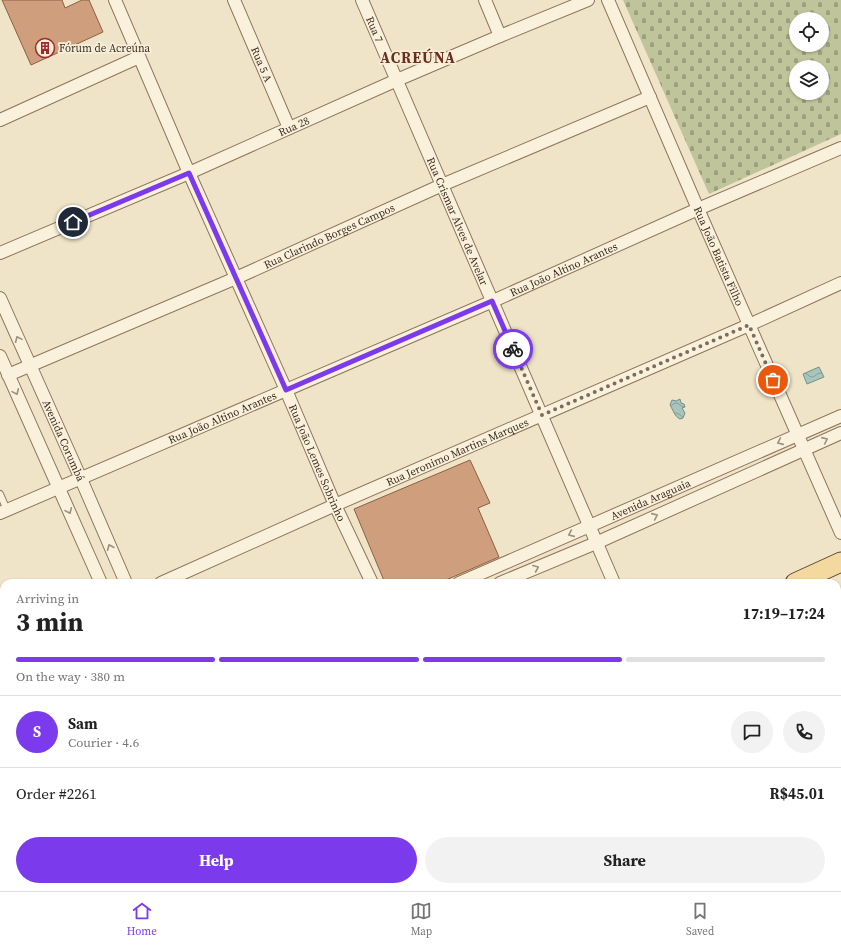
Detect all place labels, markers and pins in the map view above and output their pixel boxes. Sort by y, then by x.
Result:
building icon: Fórum de Acreúna [34,37,56,59]
place label: Fórum de Acreúna [59,41,151,56]
pin [56,205,90,239]
pin [756,363,790,397]

